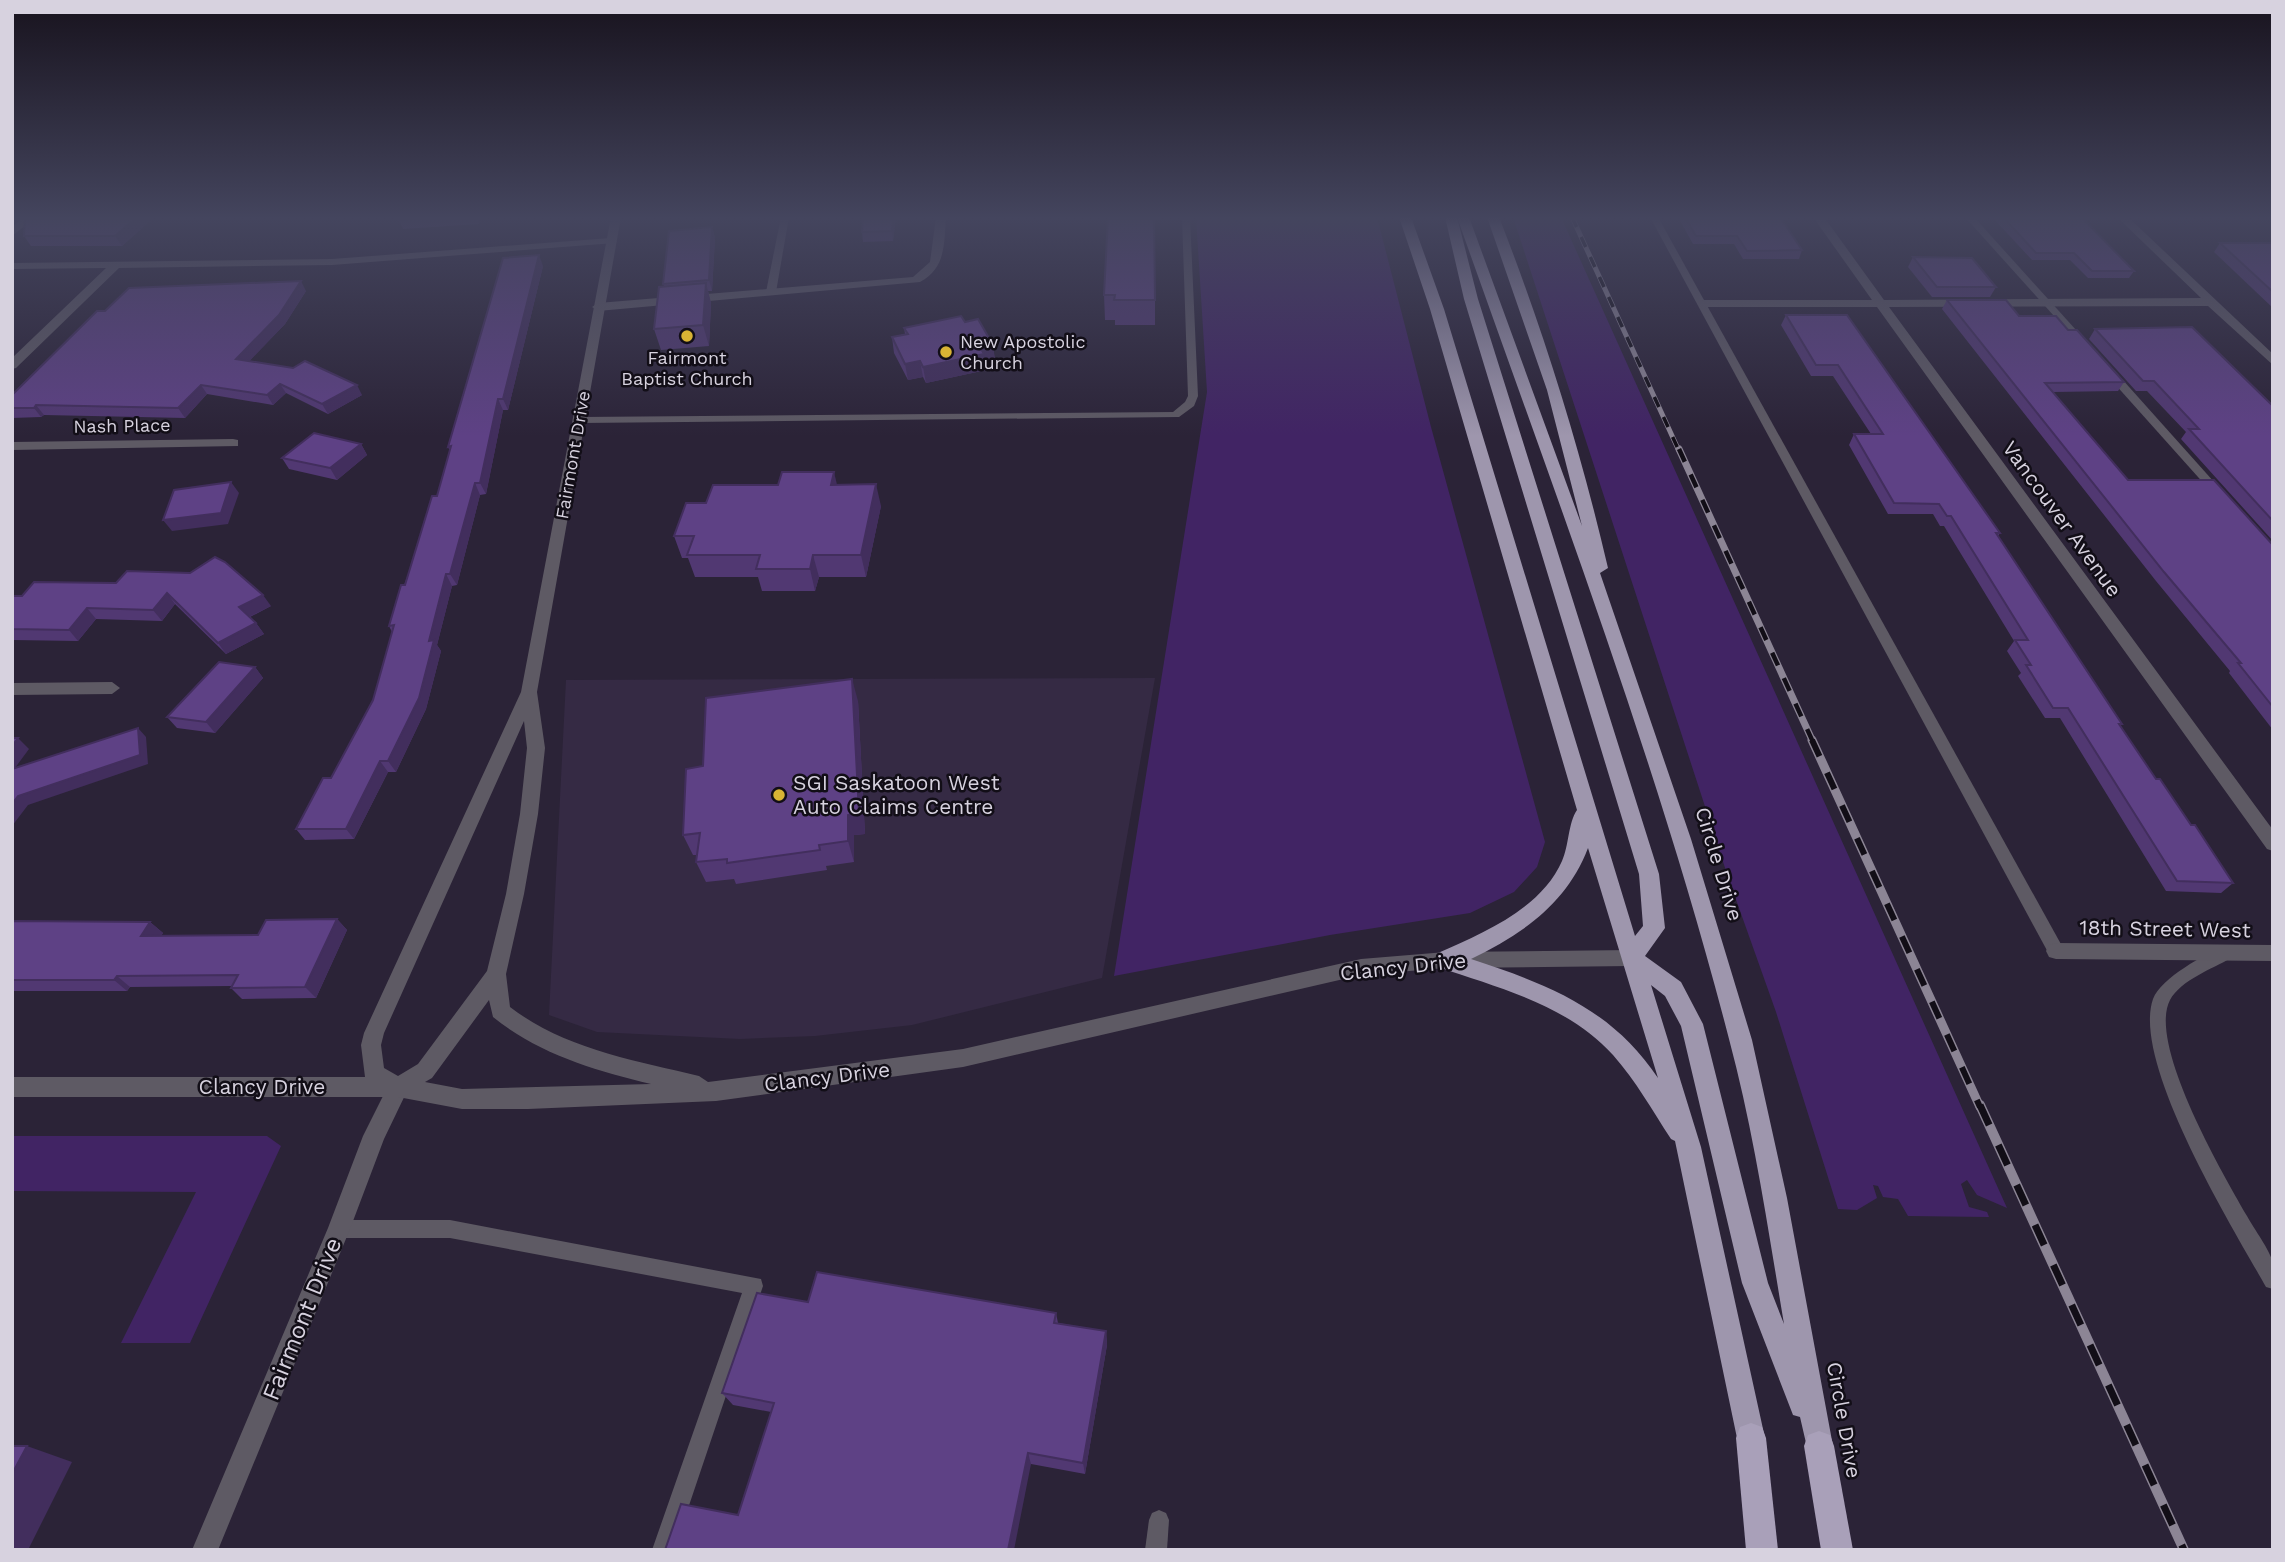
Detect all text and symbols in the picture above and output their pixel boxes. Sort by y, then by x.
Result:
marker: Fairmont Baptist Church [679,328,695,344]
place label: New Apostolic Church [960,331,1085,373]
marker: New Apostolic Church [938,344,954,360]
place label: Fairmont Baptist Church [621,347,753,389]
street label: Fairmont Drive [551,389,594,521]
street label: Nash Place [73,414,171,437]
street label: Vancouver Avenue [1998,436,2127,601]
place label: SGI Saskatoon West Auto Claims Centre [793,770,1000,819]
marker: SGI Saskatoon West Auto Claims Centre [771,787,787,803]
street label: Circle Drive [1690,804,1749,924]
street label: 18th Street West [2079,915,2251,942]
street label: Clancy Drive [1339,947,1467,986]
street label: Clancy Drive [762,1056,891,1097]
street label: Clancy Drive [199,1074,325,1099]
street label: Fairmont Drive [257,1234,347,1404]
street label: Circle Drive [1822,1360,1867,1480]

